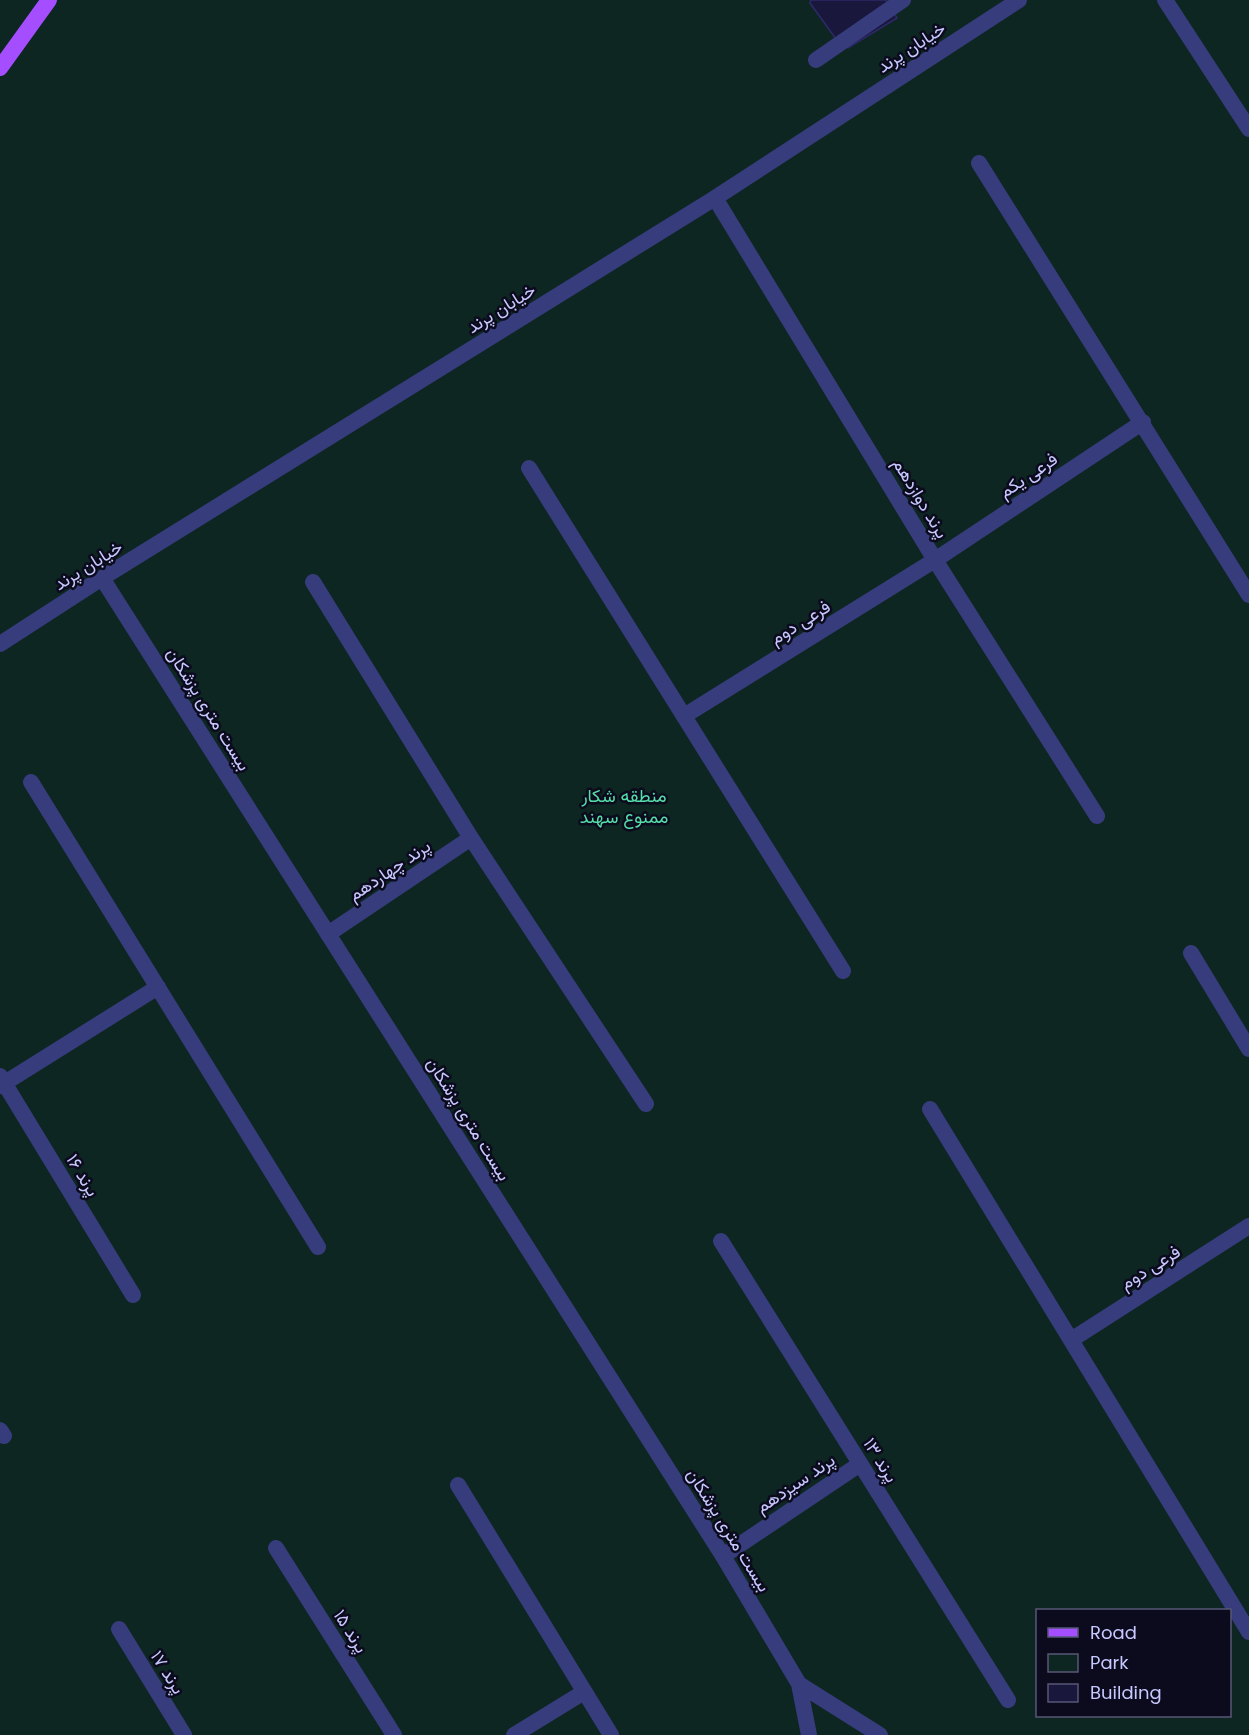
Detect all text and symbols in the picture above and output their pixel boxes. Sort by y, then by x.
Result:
street label: خیابان پرند [872,16,950,78]
street label: خیابان پرند [462,277,540,339]
street label: فرعی یکم [994,446,1062,504]
street label: پرند دوازدهم [887,453,955,543]
street label: خیابان پرند [49,534,127,596]
street label: فرعی دوم [765,594,835,650]
street label: بیست متری پزشکان [161,643,257,775]
park label: منطقه شکار ممنوع سهند [580,783,668,829]
street label: پرند چهاردهم [343,833,435,907]
street label: بیست متری پزشکان [421,1053,517,1185]
street label: پرند ۱۶ [61,1149,105,1201]
street label: فرعی دوم [1115,1239,1185,1295]
street label: پرند ۱۳ [858,1433,904,1487]
street label: پرند سیزدهم [750,1447,840,1519]
street label: بیست متری پزشکان [681,1464,777,1596]
street label: پرند ۱۵ [328,1604,374,1658]
legend [1036,1609,1231,1717]
text: Road [1090,1620,1137,1645]
street label: پرند ۱۷ [145,1645,191,1699]
text: Park [1090,1650,1129,1675]
text: Building [1090,1680,1162,1705]

